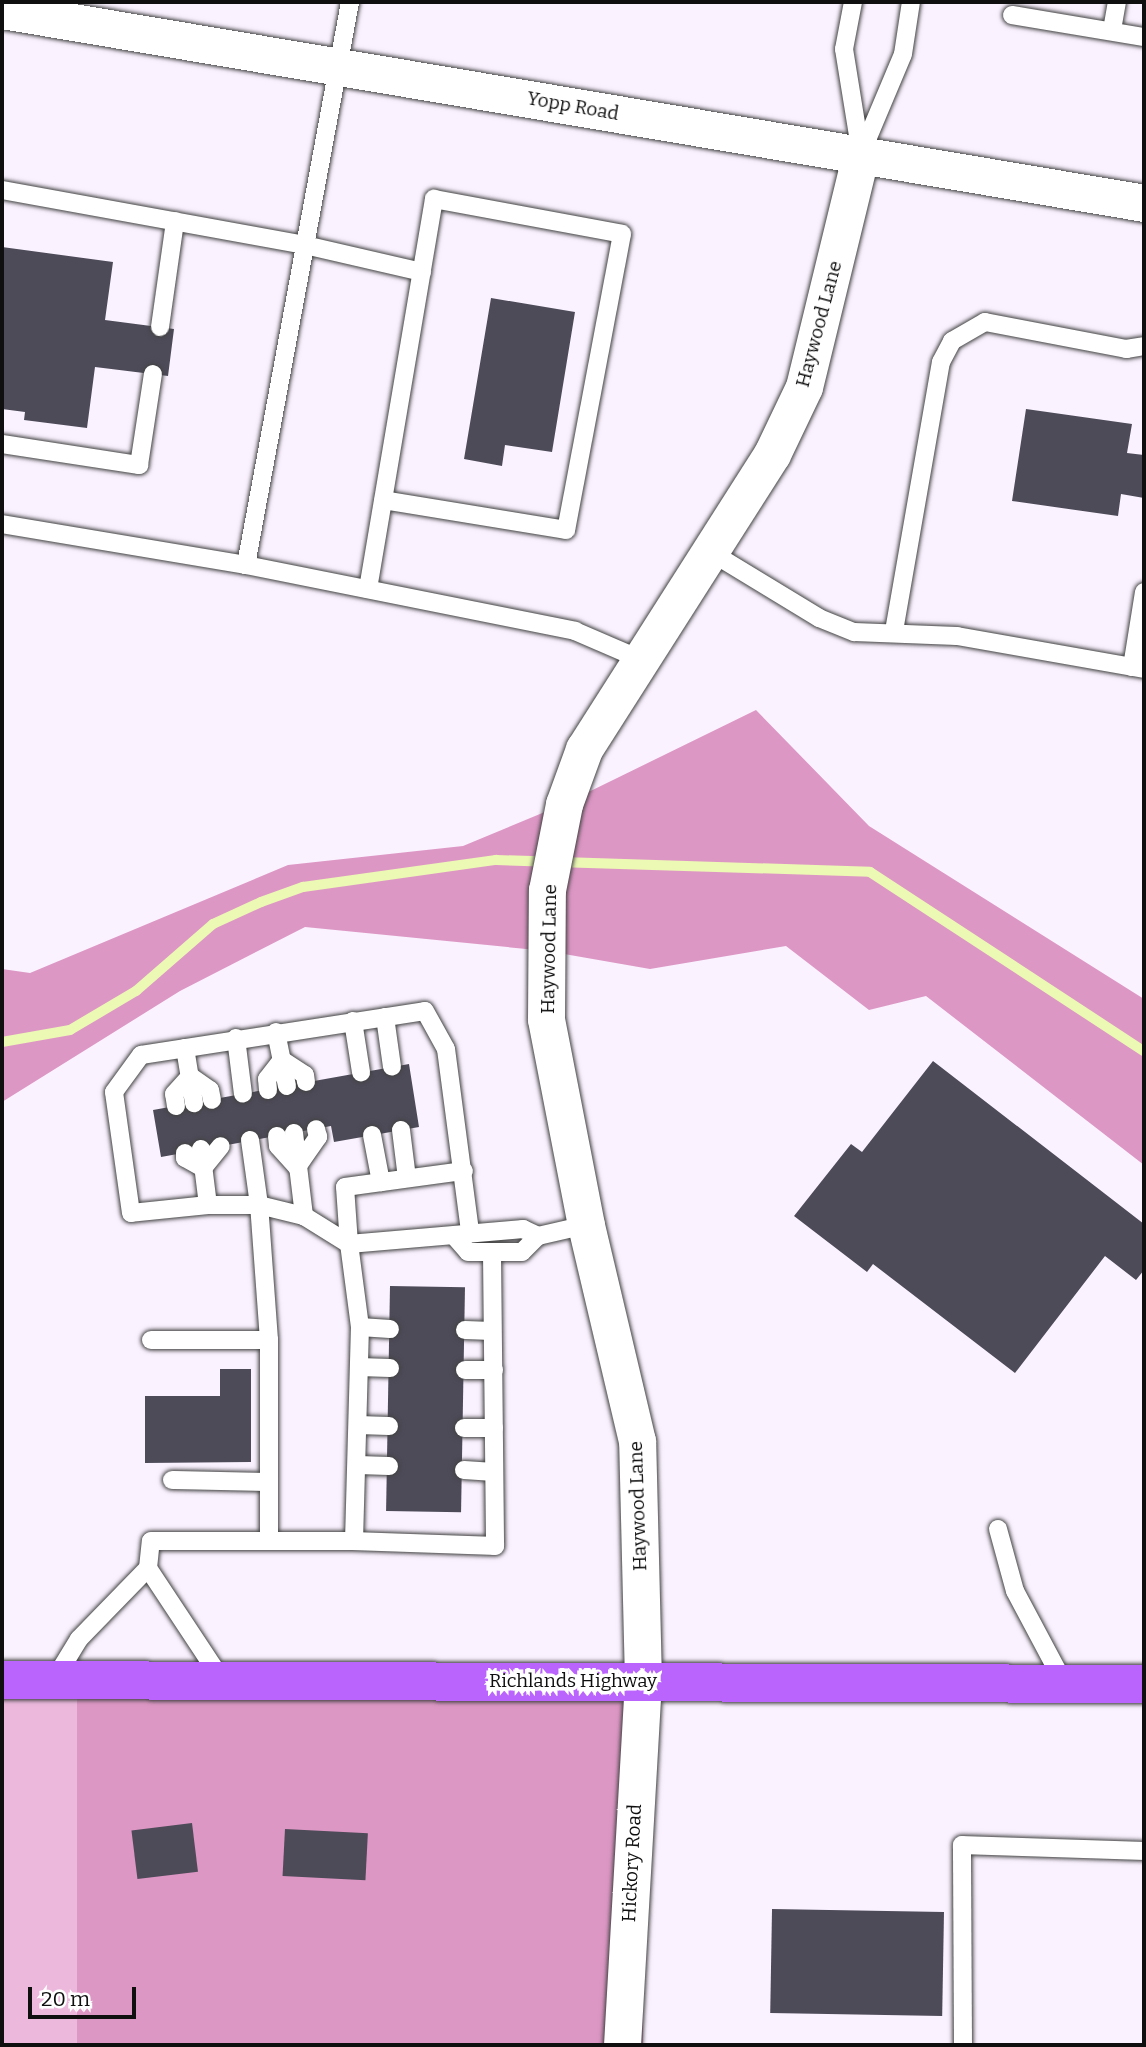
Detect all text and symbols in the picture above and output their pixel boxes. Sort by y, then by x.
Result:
street label: Yopp Road [525,87,621,125]
street label: Haywood Lane [791,258,847,390]
street label: Haywood Lane [536,884,562,1014]
street label: Haywood Lane [624,1441,652,1571]
street label: Richlands Highway [489,1670,657,1692]
street label: Hickory Road [618,1803,646,1923]
scale bar [32,1974,140,2018]
text: 20 m [41,1986,90,2012]

